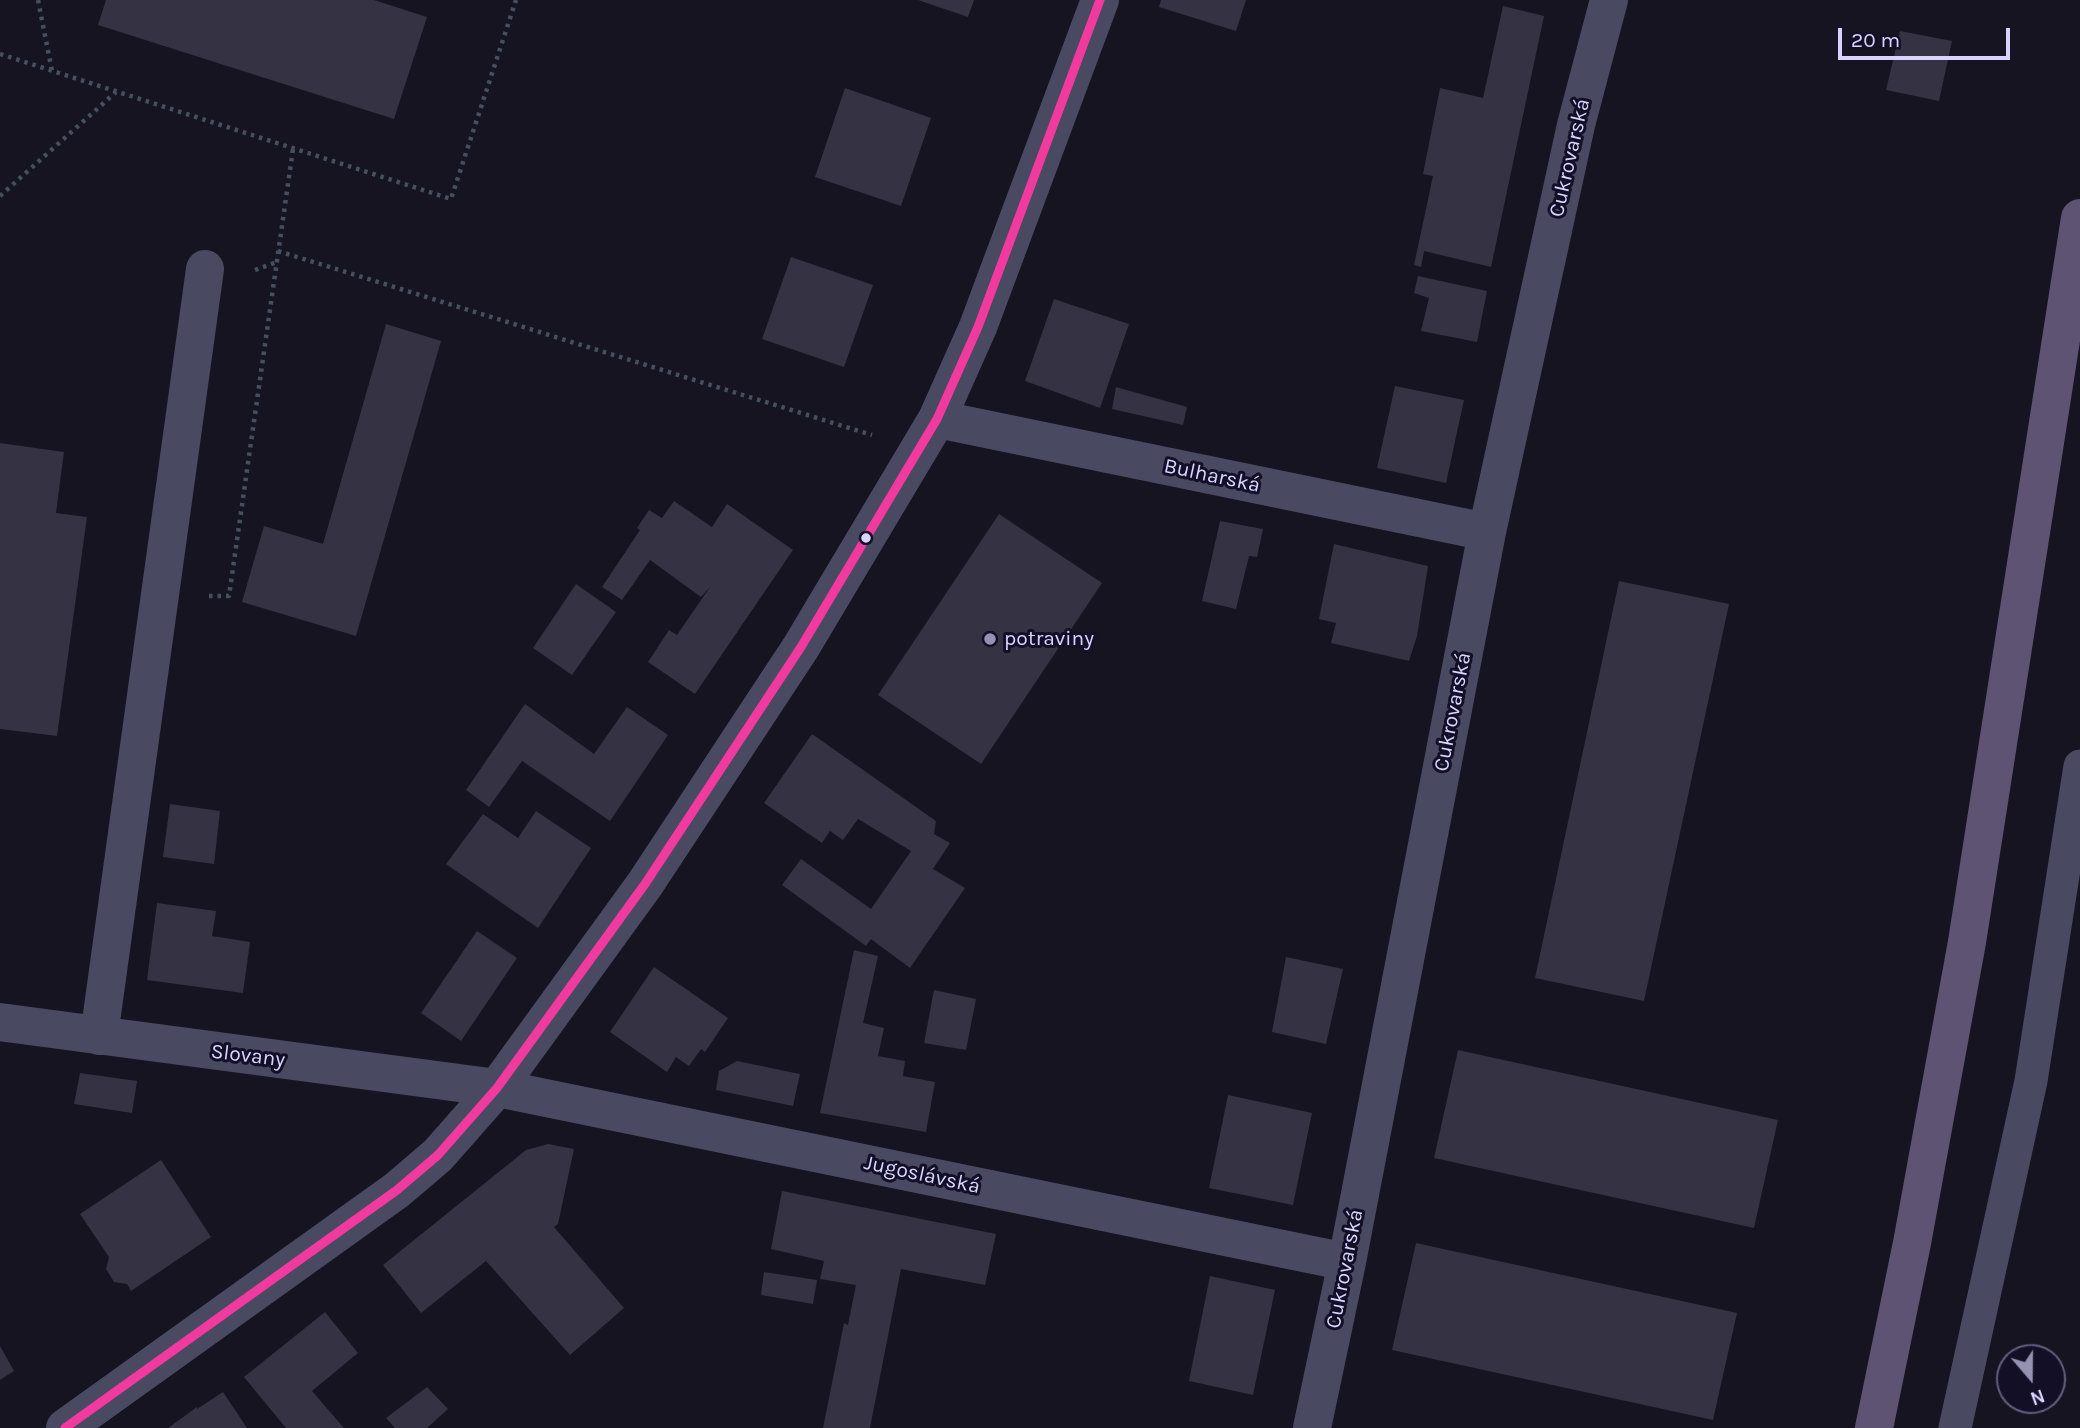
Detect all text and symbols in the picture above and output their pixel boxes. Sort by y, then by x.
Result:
scale bar [1842,14,2014,58]
text: 20 m [1851,28,1900,52]
street label: Cukrovarská [1544,96,1596,220]
street label: Bulharská [1161,453,1263,499]
unlabelled marker [859,531,873,545]
place label: potraviny [1004,626,1094,652]
marker: potraviny [982,631,998,647]
street label: Cukrovarská [1429,650,1477,774]
street label: Slovany [209,1039,287,1073]
street label: Jugoslávská [862,1150,982,1200]
street label: Cukrovarská [1321,1207,1369,1331]
north arrow [1996,1344,2066,1414]
text: N [2027,1384,2048,1410]

